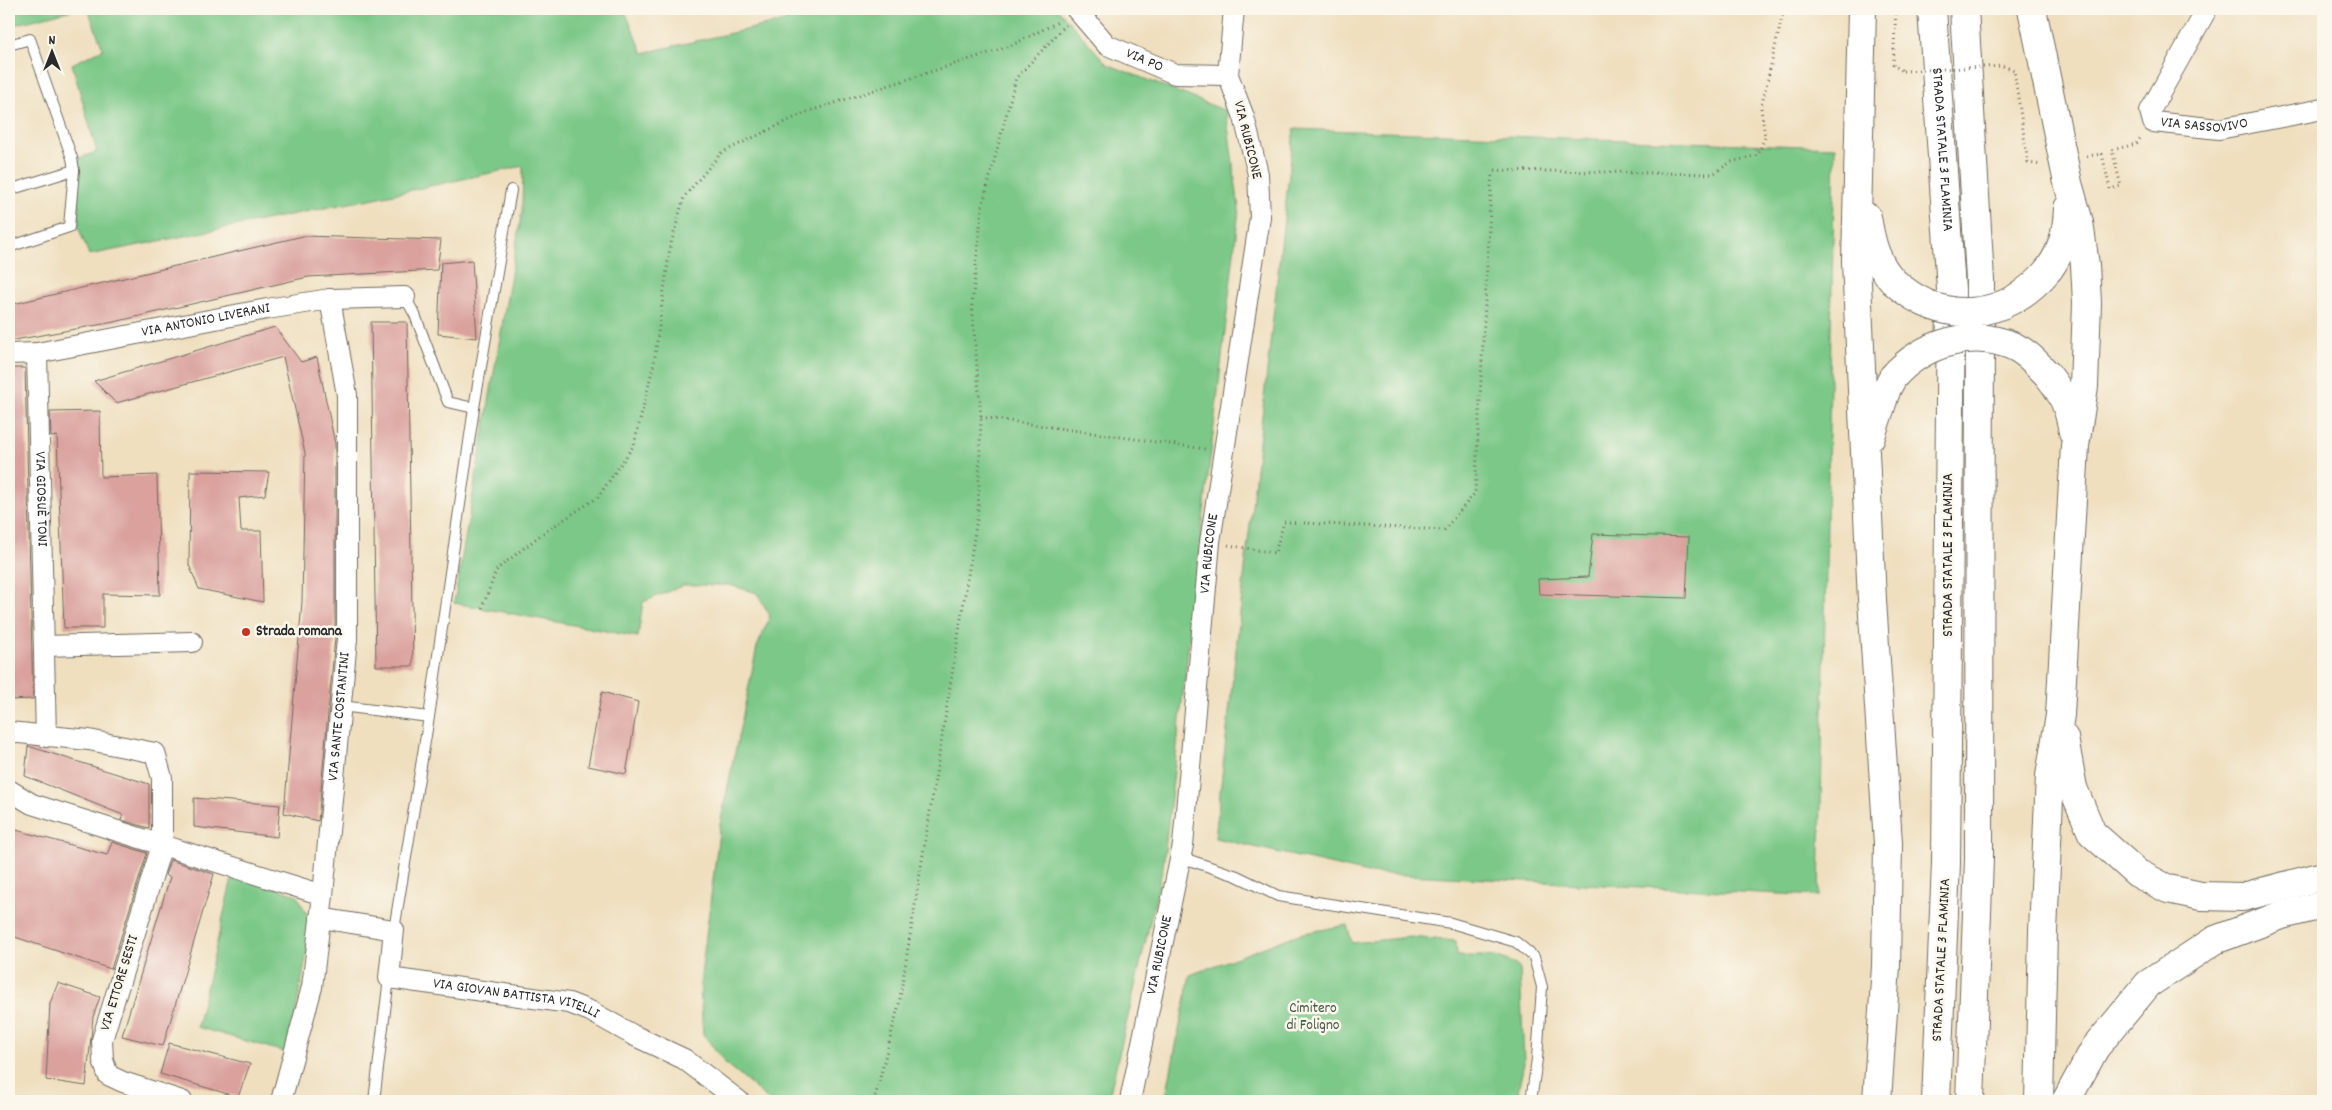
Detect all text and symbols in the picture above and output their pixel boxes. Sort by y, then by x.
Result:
north arrow [28,28,78,78]
text: N [49,31,56,51]
street label: VIA PO [1122,43,1166,79]
street label: STRADA STATALE 3 FLAMINIA [1925,67,1958,232]
street label: VIA RUBICONE [1227,99,1267,182]
street label: VIA SASSOVIVO [2160,112,2250,140]
street label: VIA ANTONIO LIVERANI [140,298,272,344]
street label: VIA GIOSUÈ TONI [28,451,53,547]
street label: STRADA STATALE 3 FLAMINIA [1938,473,1960,637]
street label: VIA RUBICONE [1194,512,1225,594]
place label: Strada romana [256,621,343,643]
marker: Strada romana [240,626,252,638]
street label: VIA SANTE COSTANTINI [323,651,357,782]
street label: STRADA STATALE 3 FLAMINIA [1927,878,1957,1042]
street label: VIA RUBICONE [1141,913,1179,997]
street label: VIA ETTORE SESTI [95,932,145,1034]
street label: VIA GIOVAN BATTISTA VITELLI [432,973,603,1025]
park label: Cimitero di Foligno [1286,998,1340,1037]

